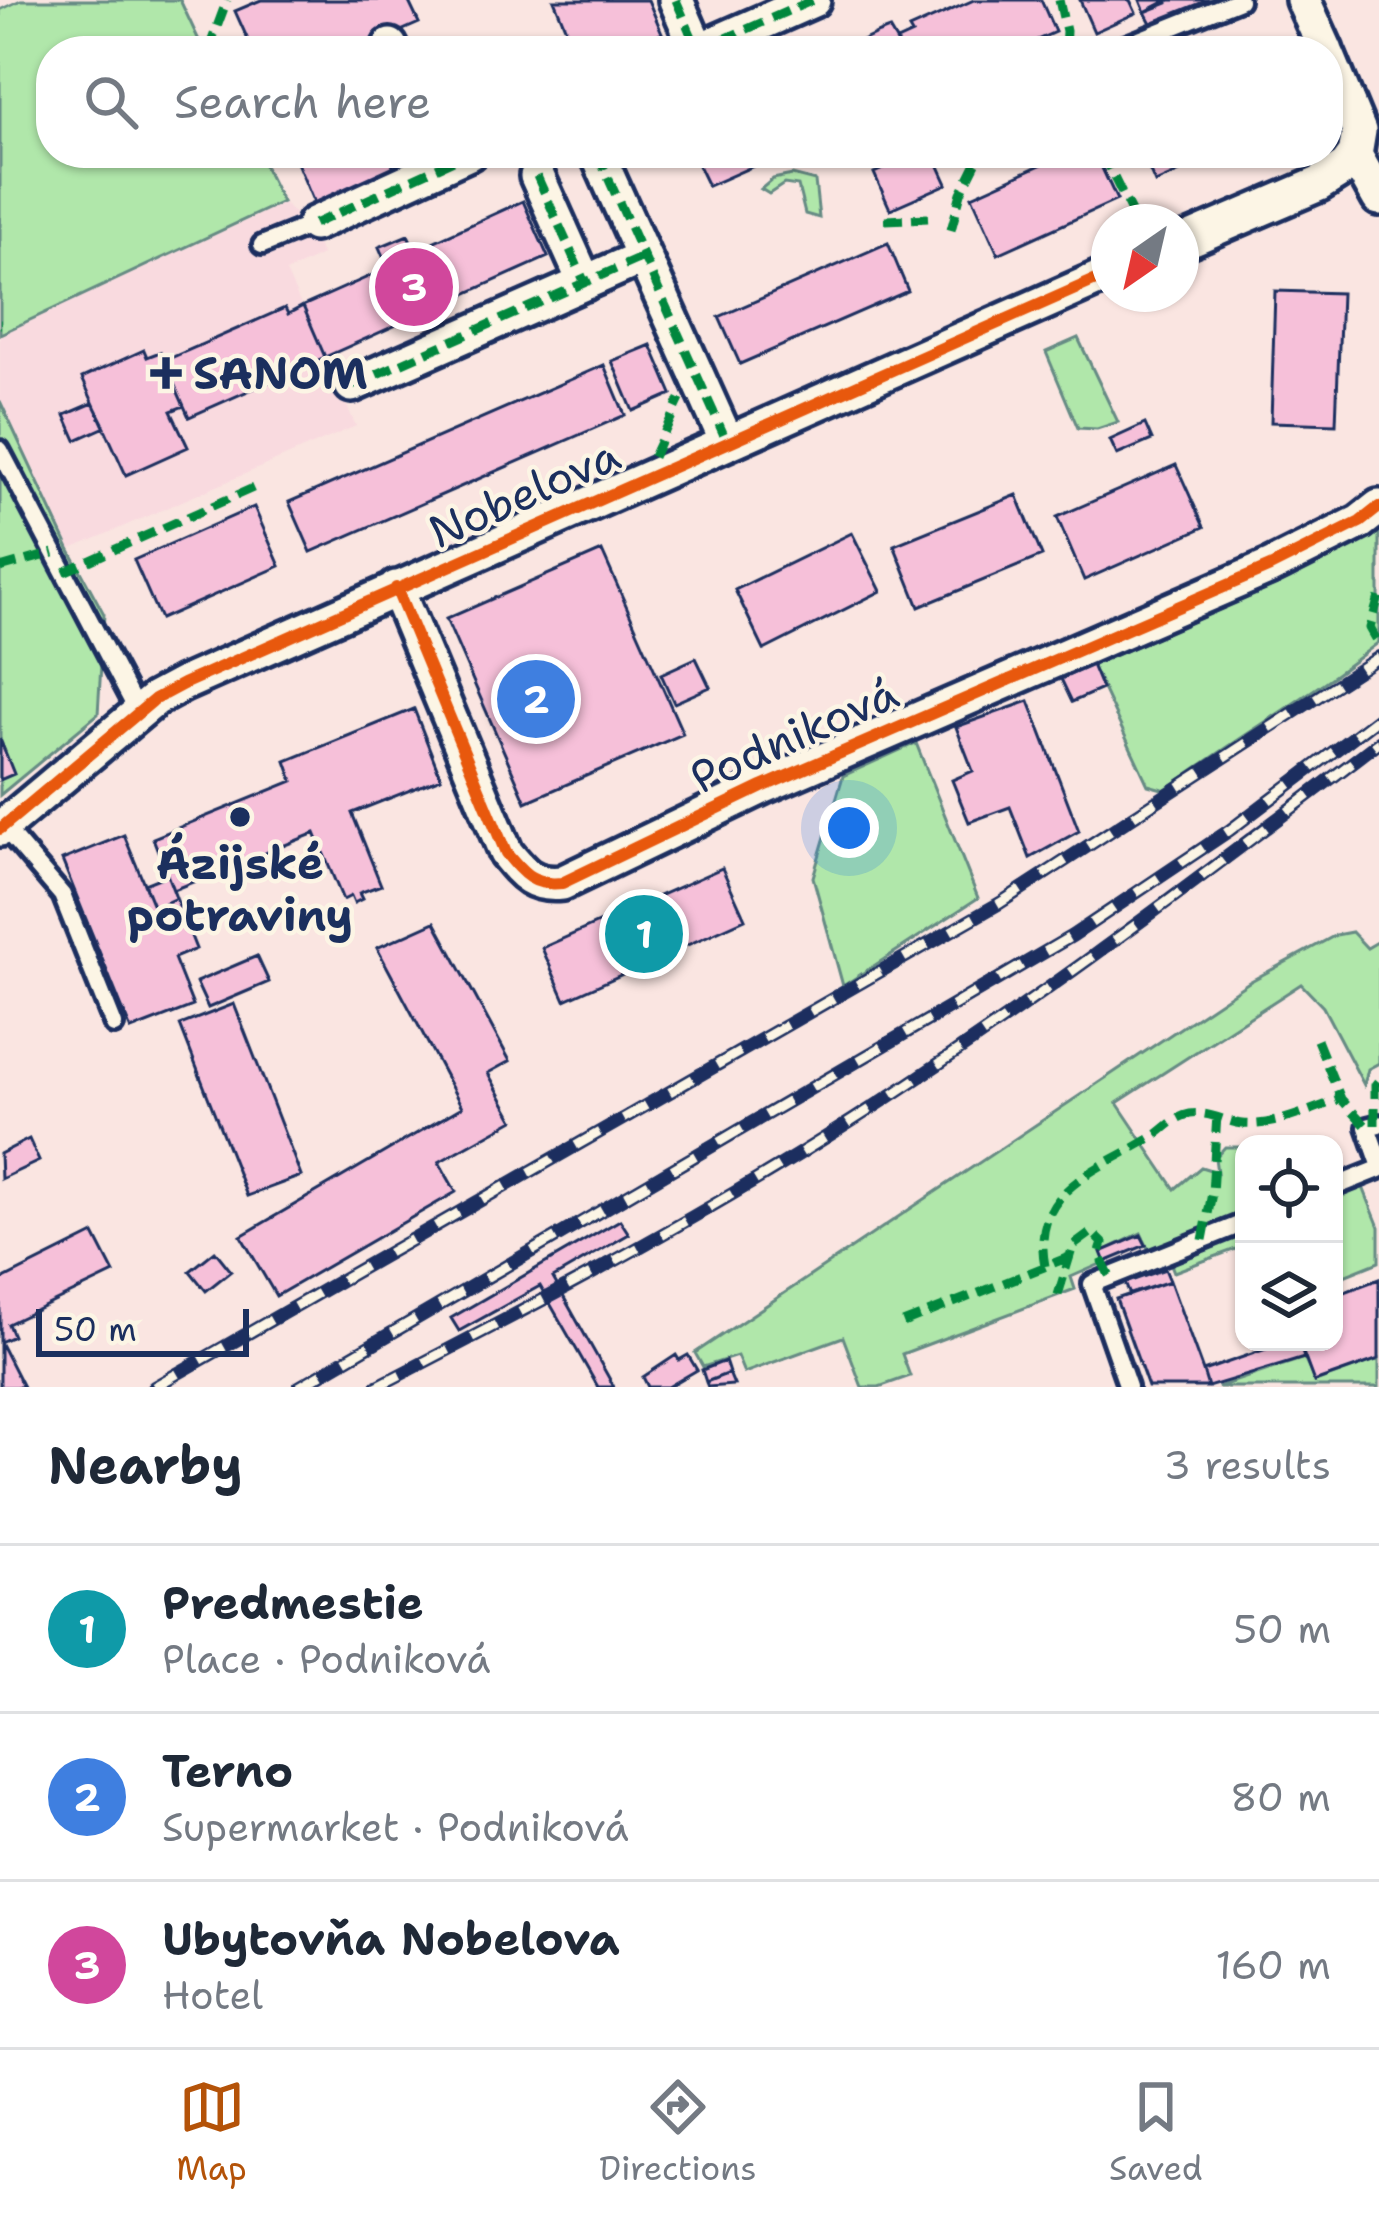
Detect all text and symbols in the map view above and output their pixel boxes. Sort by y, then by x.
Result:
search box [36,36,1343,168]
icon: search [78,69,144,135]
text: Search here [174,72,431,132]
north arrow [1091,204,1199,312]
pin: 3 [375,242,453,332]
place label: SANOM [193,343,368,403]
marker: SANOM [150,357,182,389]
street label: Nobelova [419,424,629,562]
pin: 2 [497,654,575,744]
street label: Podniková [681,663,907,807]
your location [819,798,879,858]
marker: Ázijské potraviny [227,804,253,830]
place label: Ázijské potraviny [127,832,353,945]
pin: 1 [605,889,683,979]
map controls [1235,1135,1343,1351]
button: locate [1235,1135,1343,1243]
button: layers [1235,1243,1343,1351]
scale bar [36,1303,249,1356]
text: 50 m [54,1307,137,1352]
text: Nearby [48,1431,243,1499]
text: 3 results [1164,1439,1331,1491]
text: Predmestie [162,1573,424,1633]
text: 1 [78,1603,96,1655]
text: 50 m [1233,1603,1331,1655]
text: Place · Podniková [162,1633,491,1685]
text: Terno [162,1741,293,1801]
text: 2 [73,1771,101,1823]
text: 80 m [1230,1771,1331,1823]
text: Supermarket · Podniková [162,1801,629,1853]
text: Ubytovňa Nobelova [162,1909,620,1969]
text: 3 [73,1939,101,1991]
text: 160 m [1216,1939,1331,1991]
text: Hotel [162,1969,263,2021]
tab: Map [176,2074,247,2191]
tab: Directions [599,2074,757,2191]
tab: Saved [1109,2074,1203,2191]

